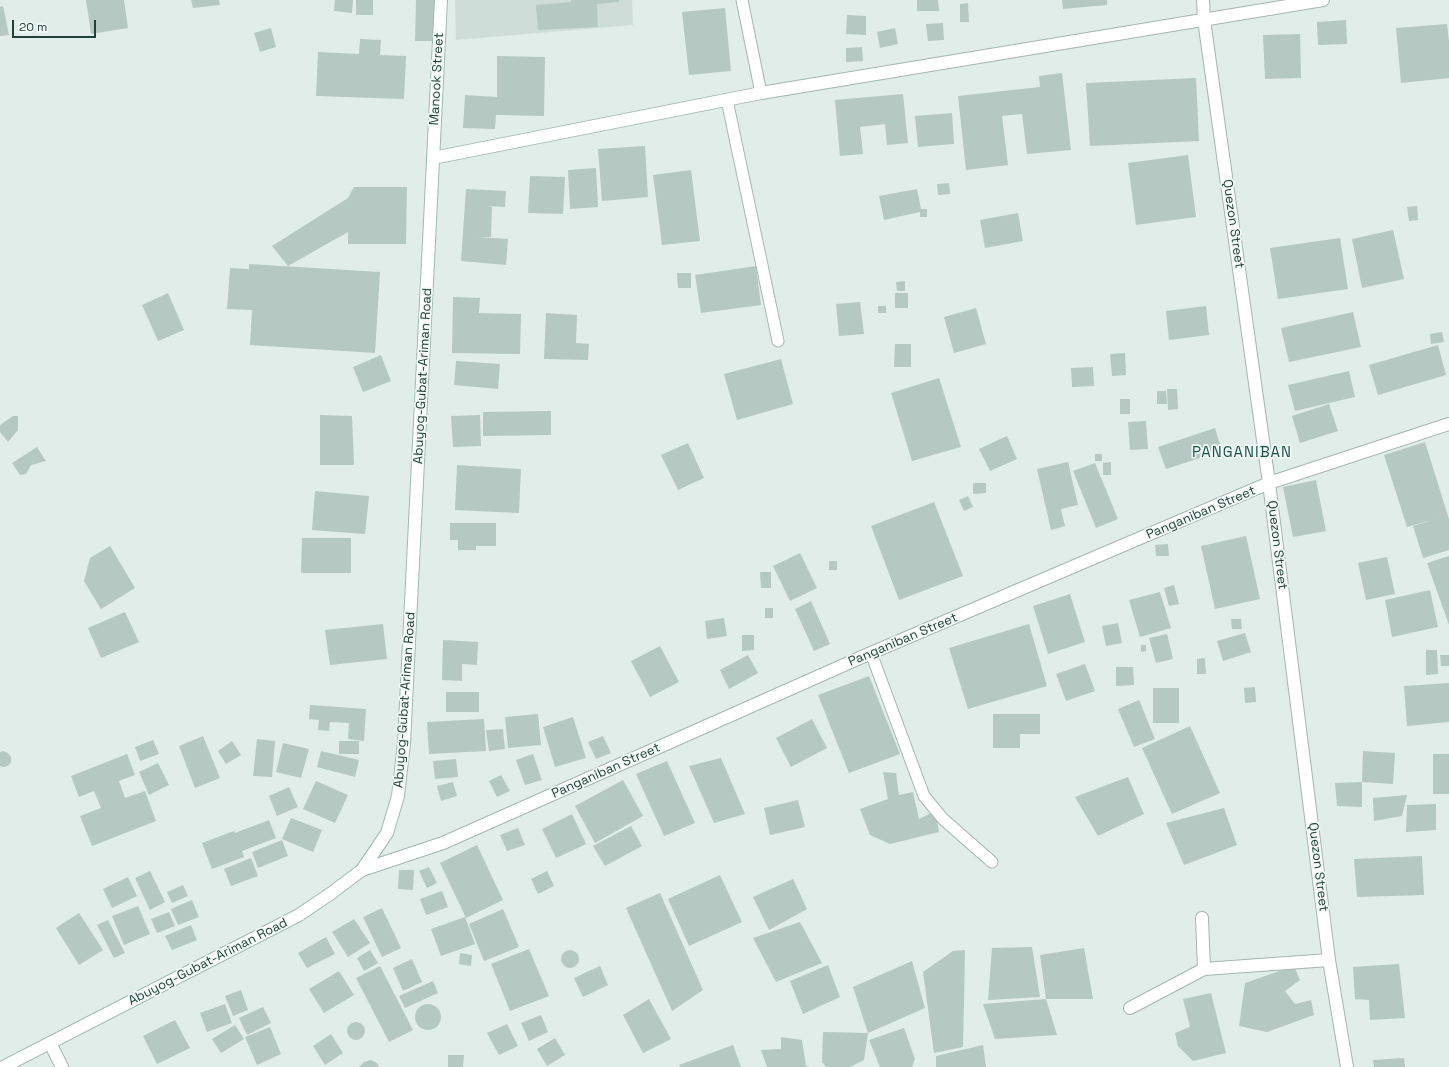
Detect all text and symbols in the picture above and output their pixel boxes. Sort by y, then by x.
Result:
scale bar [14,12,98,38]
text: 20 m [19,19,47,35]
street label: Manook Street [427,32,447,126]
street label: Quezon Street [1219,178,1247,270]
street label: Abuyog-Gubat-Ariman Road [411,288,435,464]
district label: PANGANIBAN [1192,444,1292,462]
street label: Panganiban Street [1144,483,1258,543]
street label: Quezon Street [1264,500,1290,590]
street label: Panganiban Street [846,610,960,670]
street label: Abuyog-Gubat-Ariman Road [391,611,419,789]
street label: Panganiban Street [549,740,663,802]
street label: Quezon Street [1305,822,1331,912]
street label: Abuyog-Gubat-Ariman Road [126,915,290,1009]

